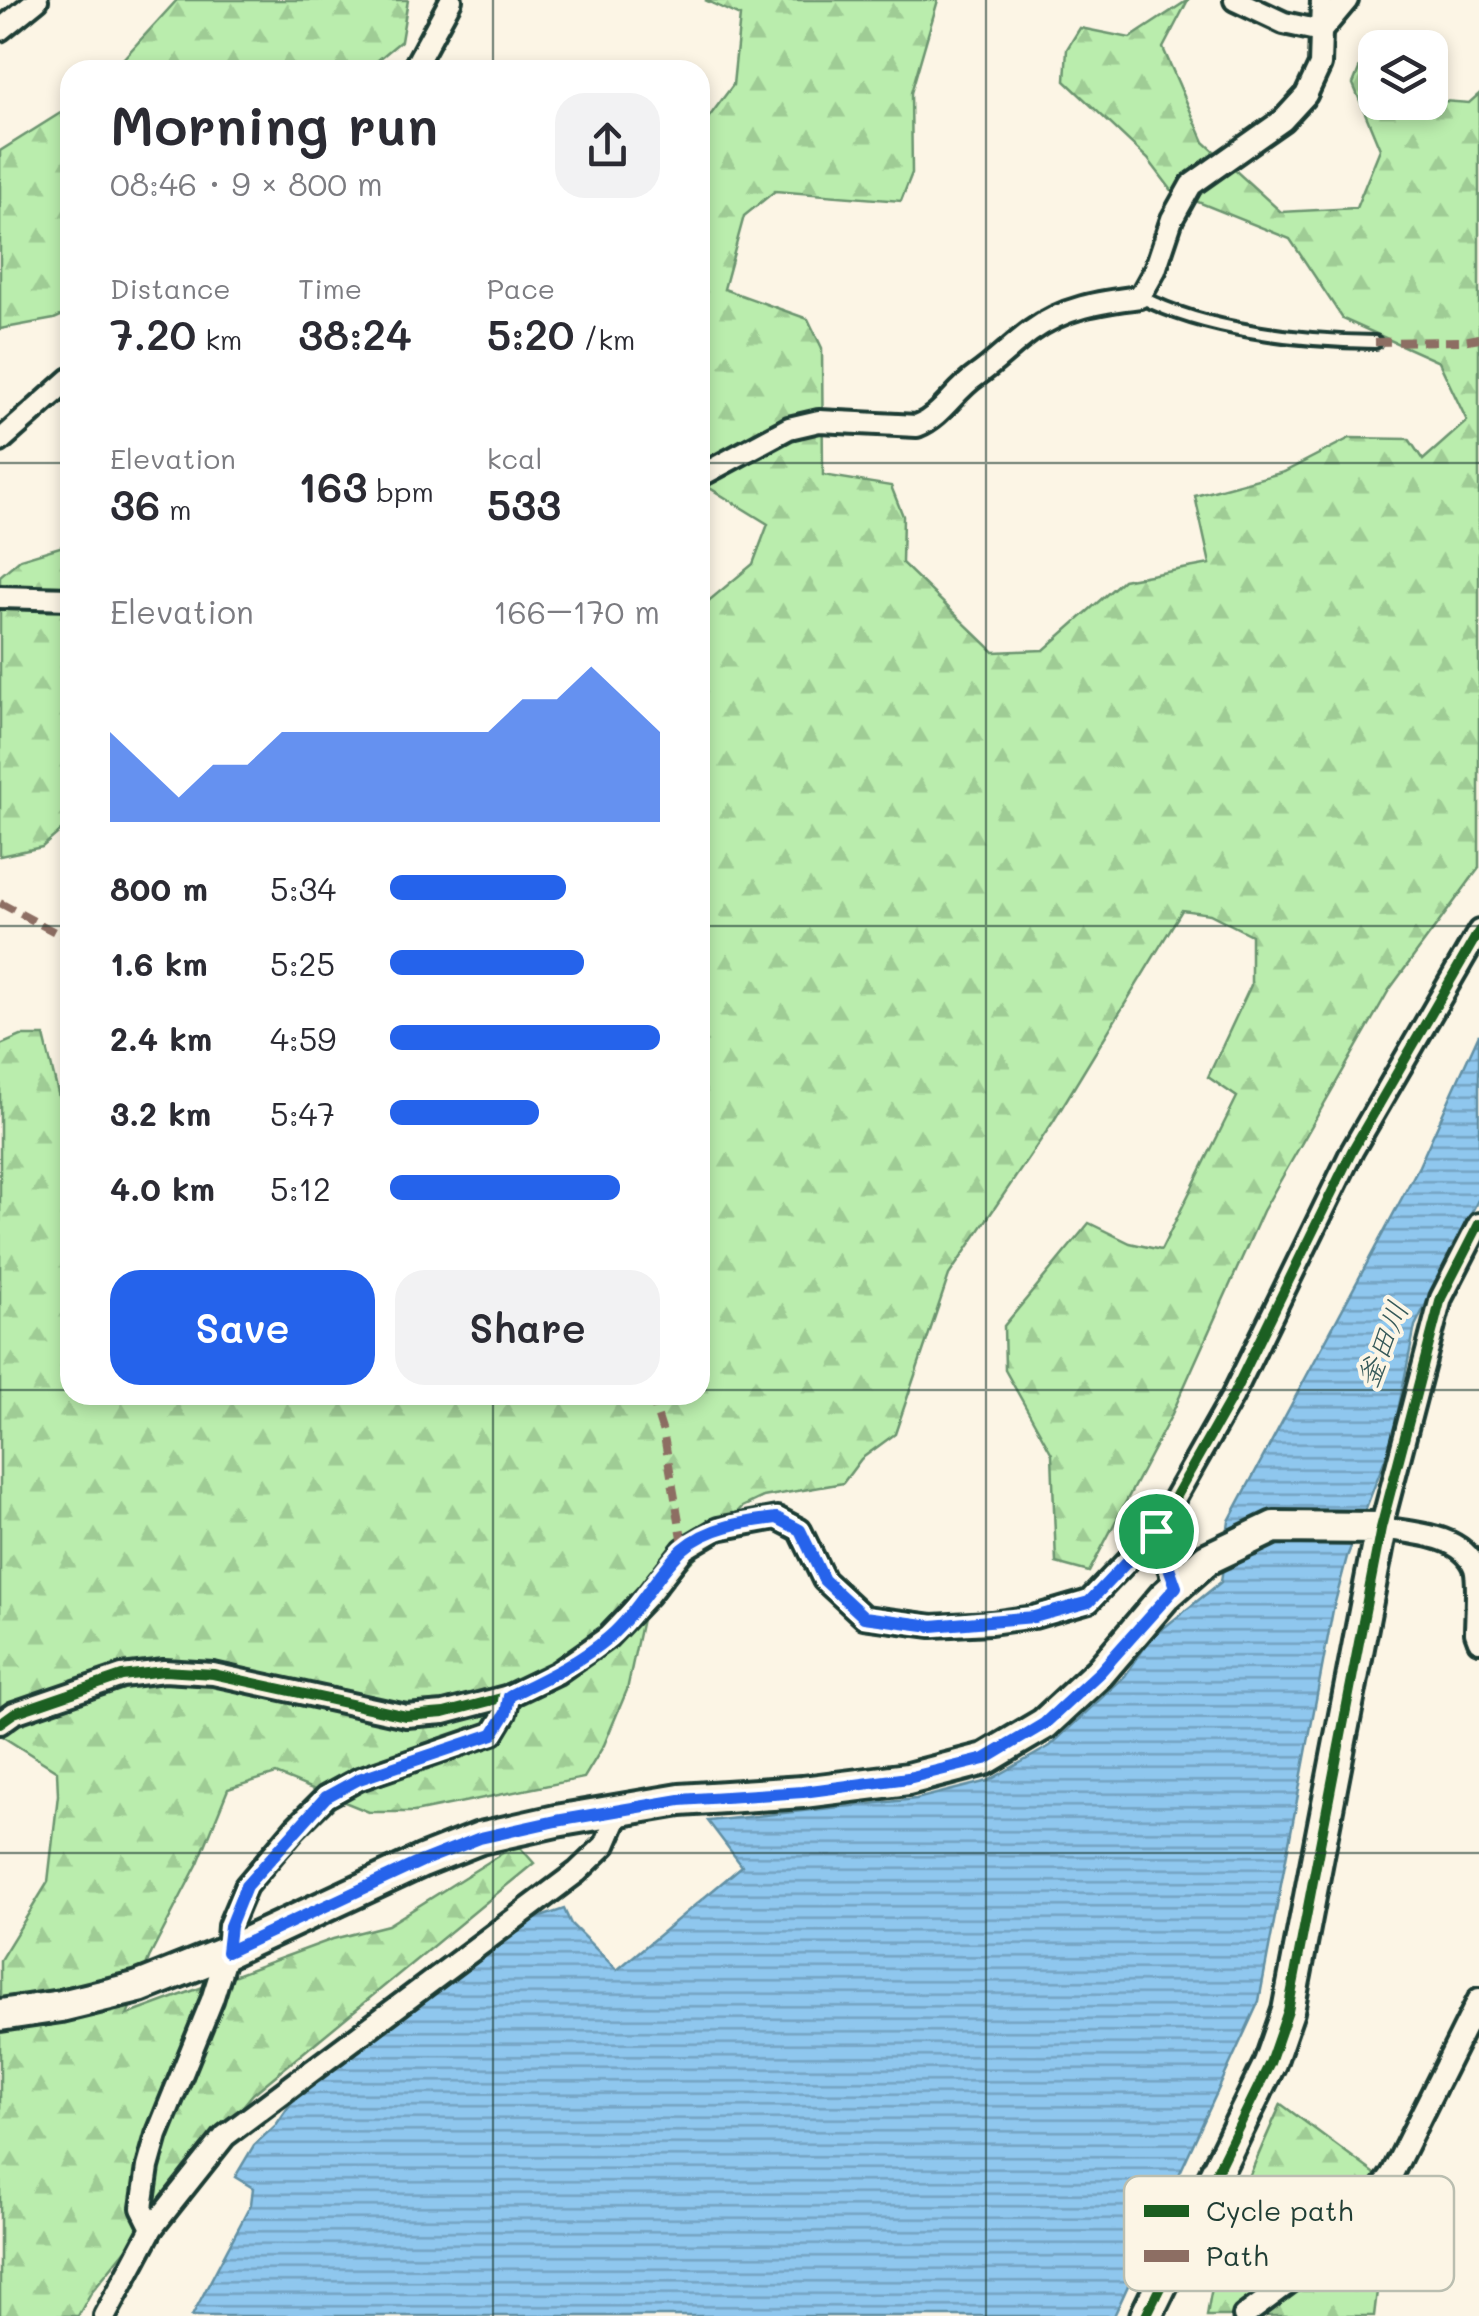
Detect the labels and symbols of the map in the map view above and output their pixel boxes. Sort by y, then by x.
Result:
water label: 釜田川 [1346,1295,1416,1393]
pin [1114,1489,1199,1574]
legend [1124,2176,1454,2291]
text: Cycle path [1206,2192,1353,2228]
text: Path [1206,2237,1269,2273]

